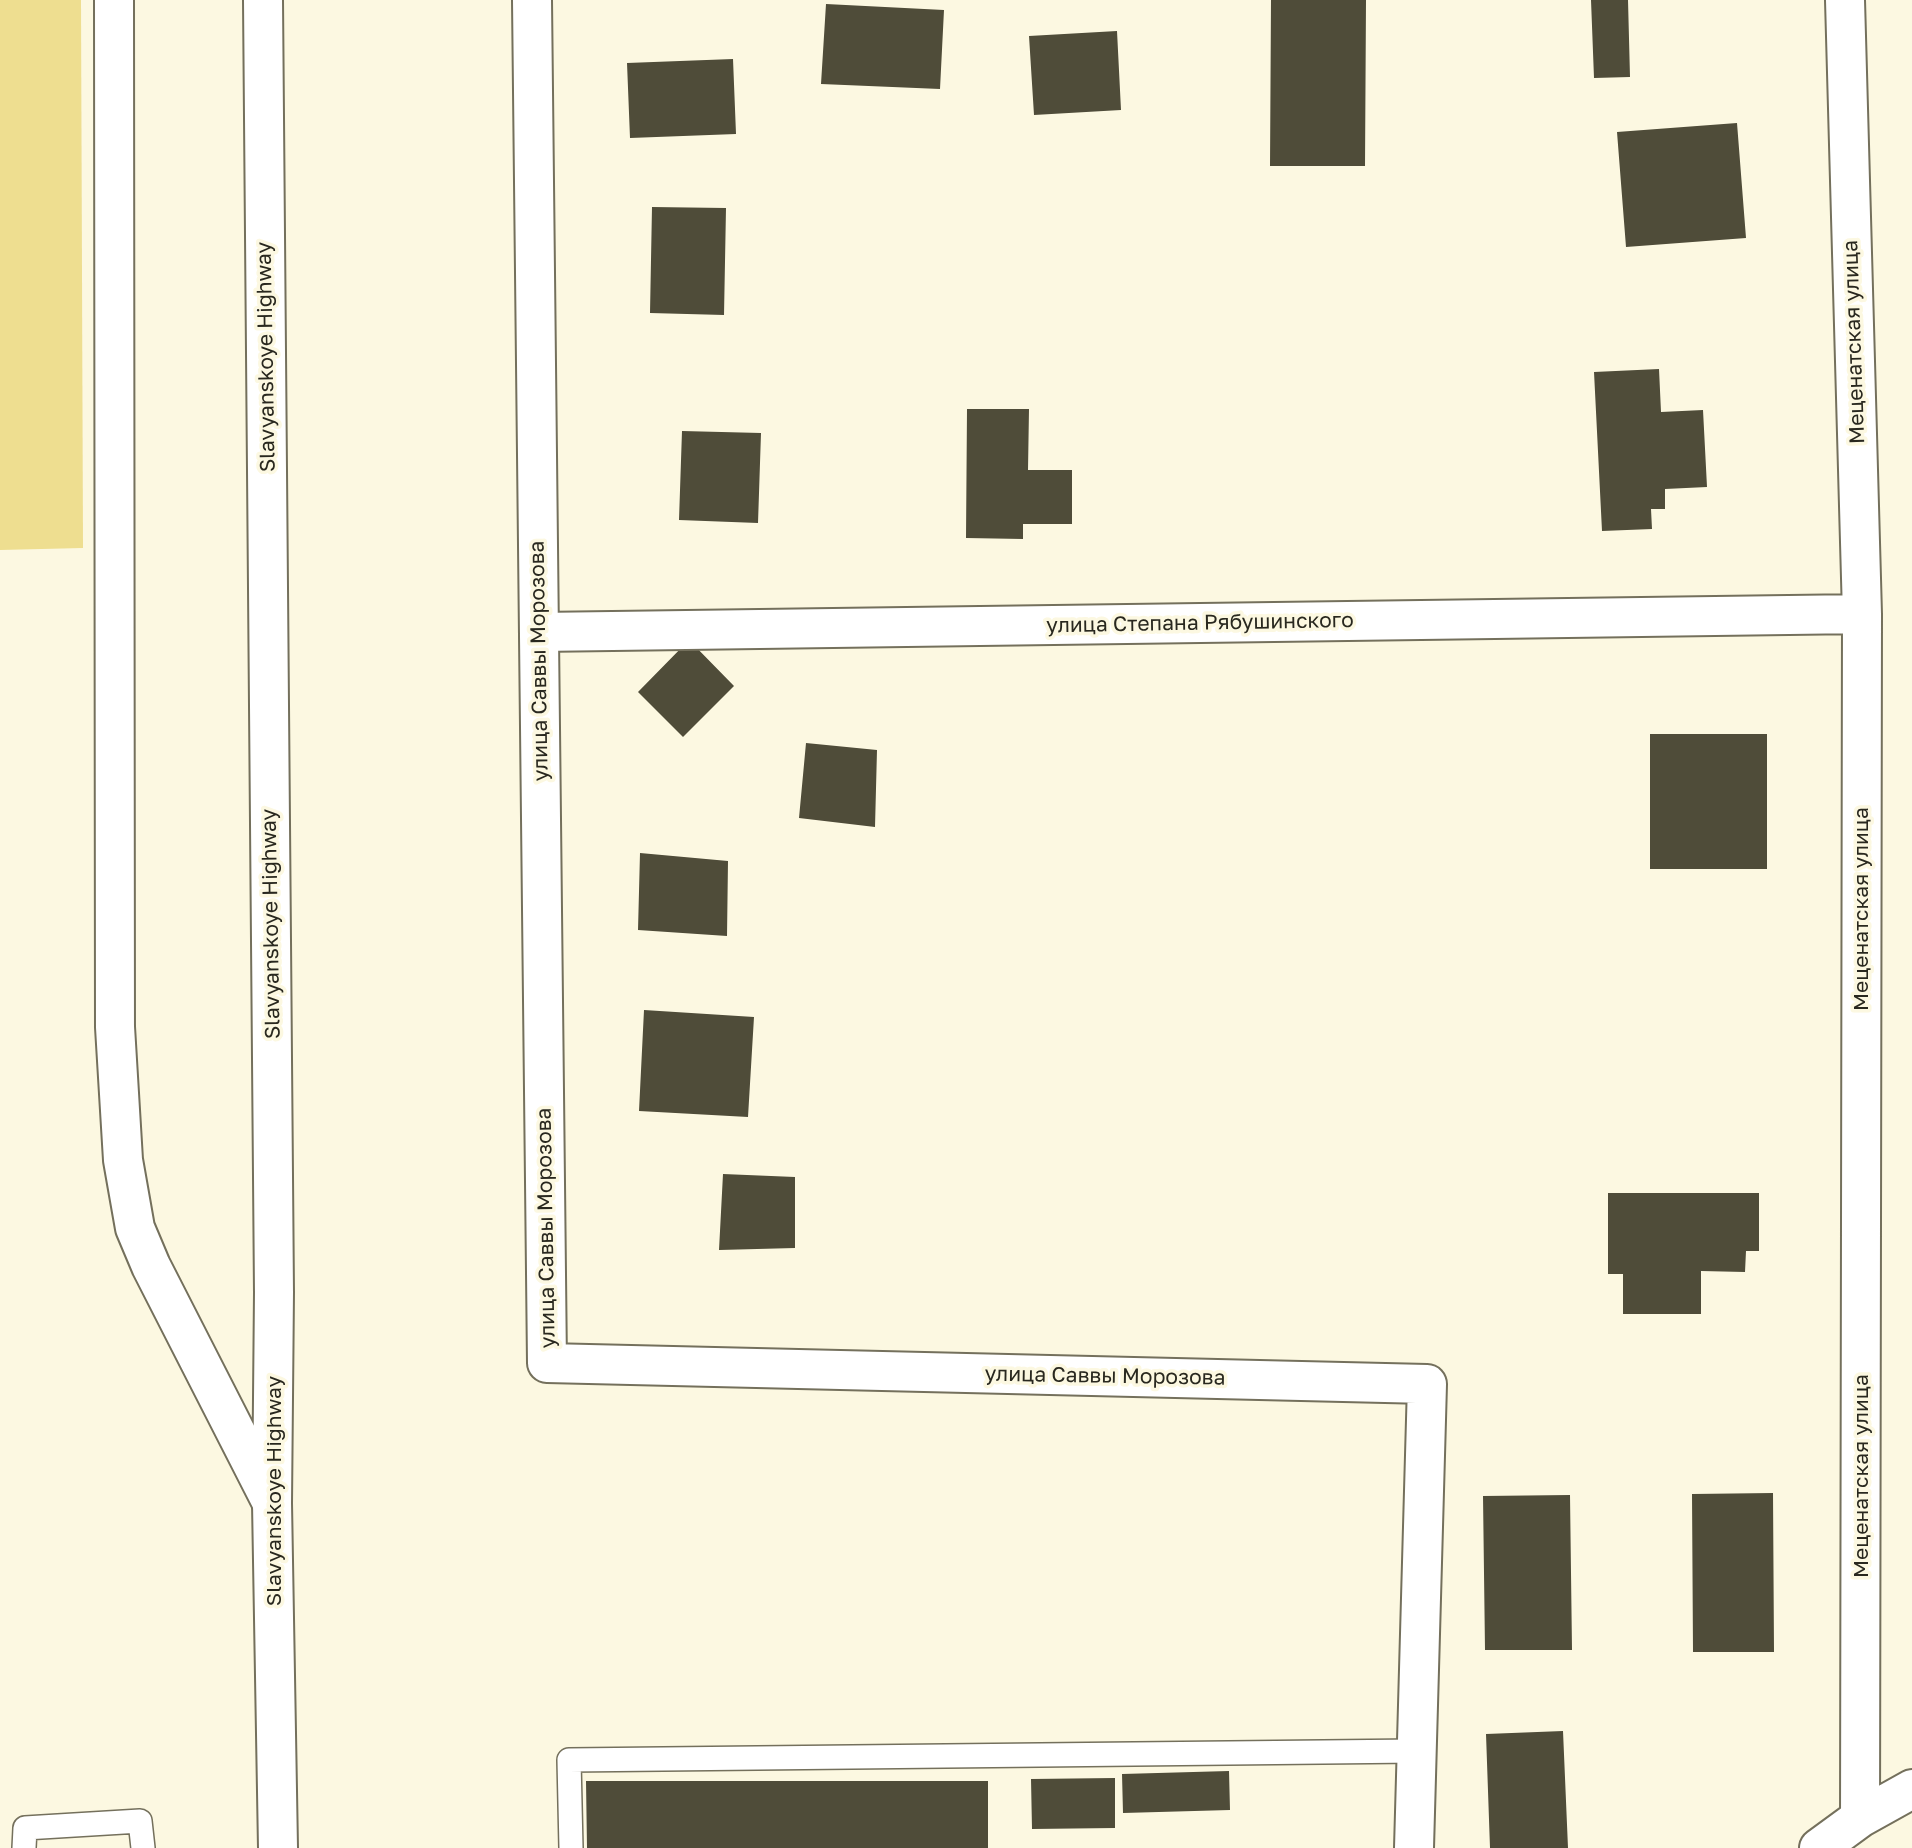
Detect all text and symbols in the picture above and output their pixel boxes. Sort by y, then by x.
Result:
street label: Меценатская улица [1838,240,1870,444]
street label: Slavyanskoye Highway [251,242,281,472]
street label: улица Саввы Морозова [524,540,554,782]
street label: улица Степана Рябушинского [1046,608,1354,638]
street label: Меценатская улица [1848,807,1874,1011]
street label: Slavyanskoye Highway [256,809,286,1039]
street label: улица Саввы Морозова [531,1107,561,1349]
street label: улица Саввы Морозова [984,1361,1226,1391]
street label: Меценатская улица [1848,1374,1874,1578]
street label: Slavyanskoye Highway [261,1376,287,1606]

